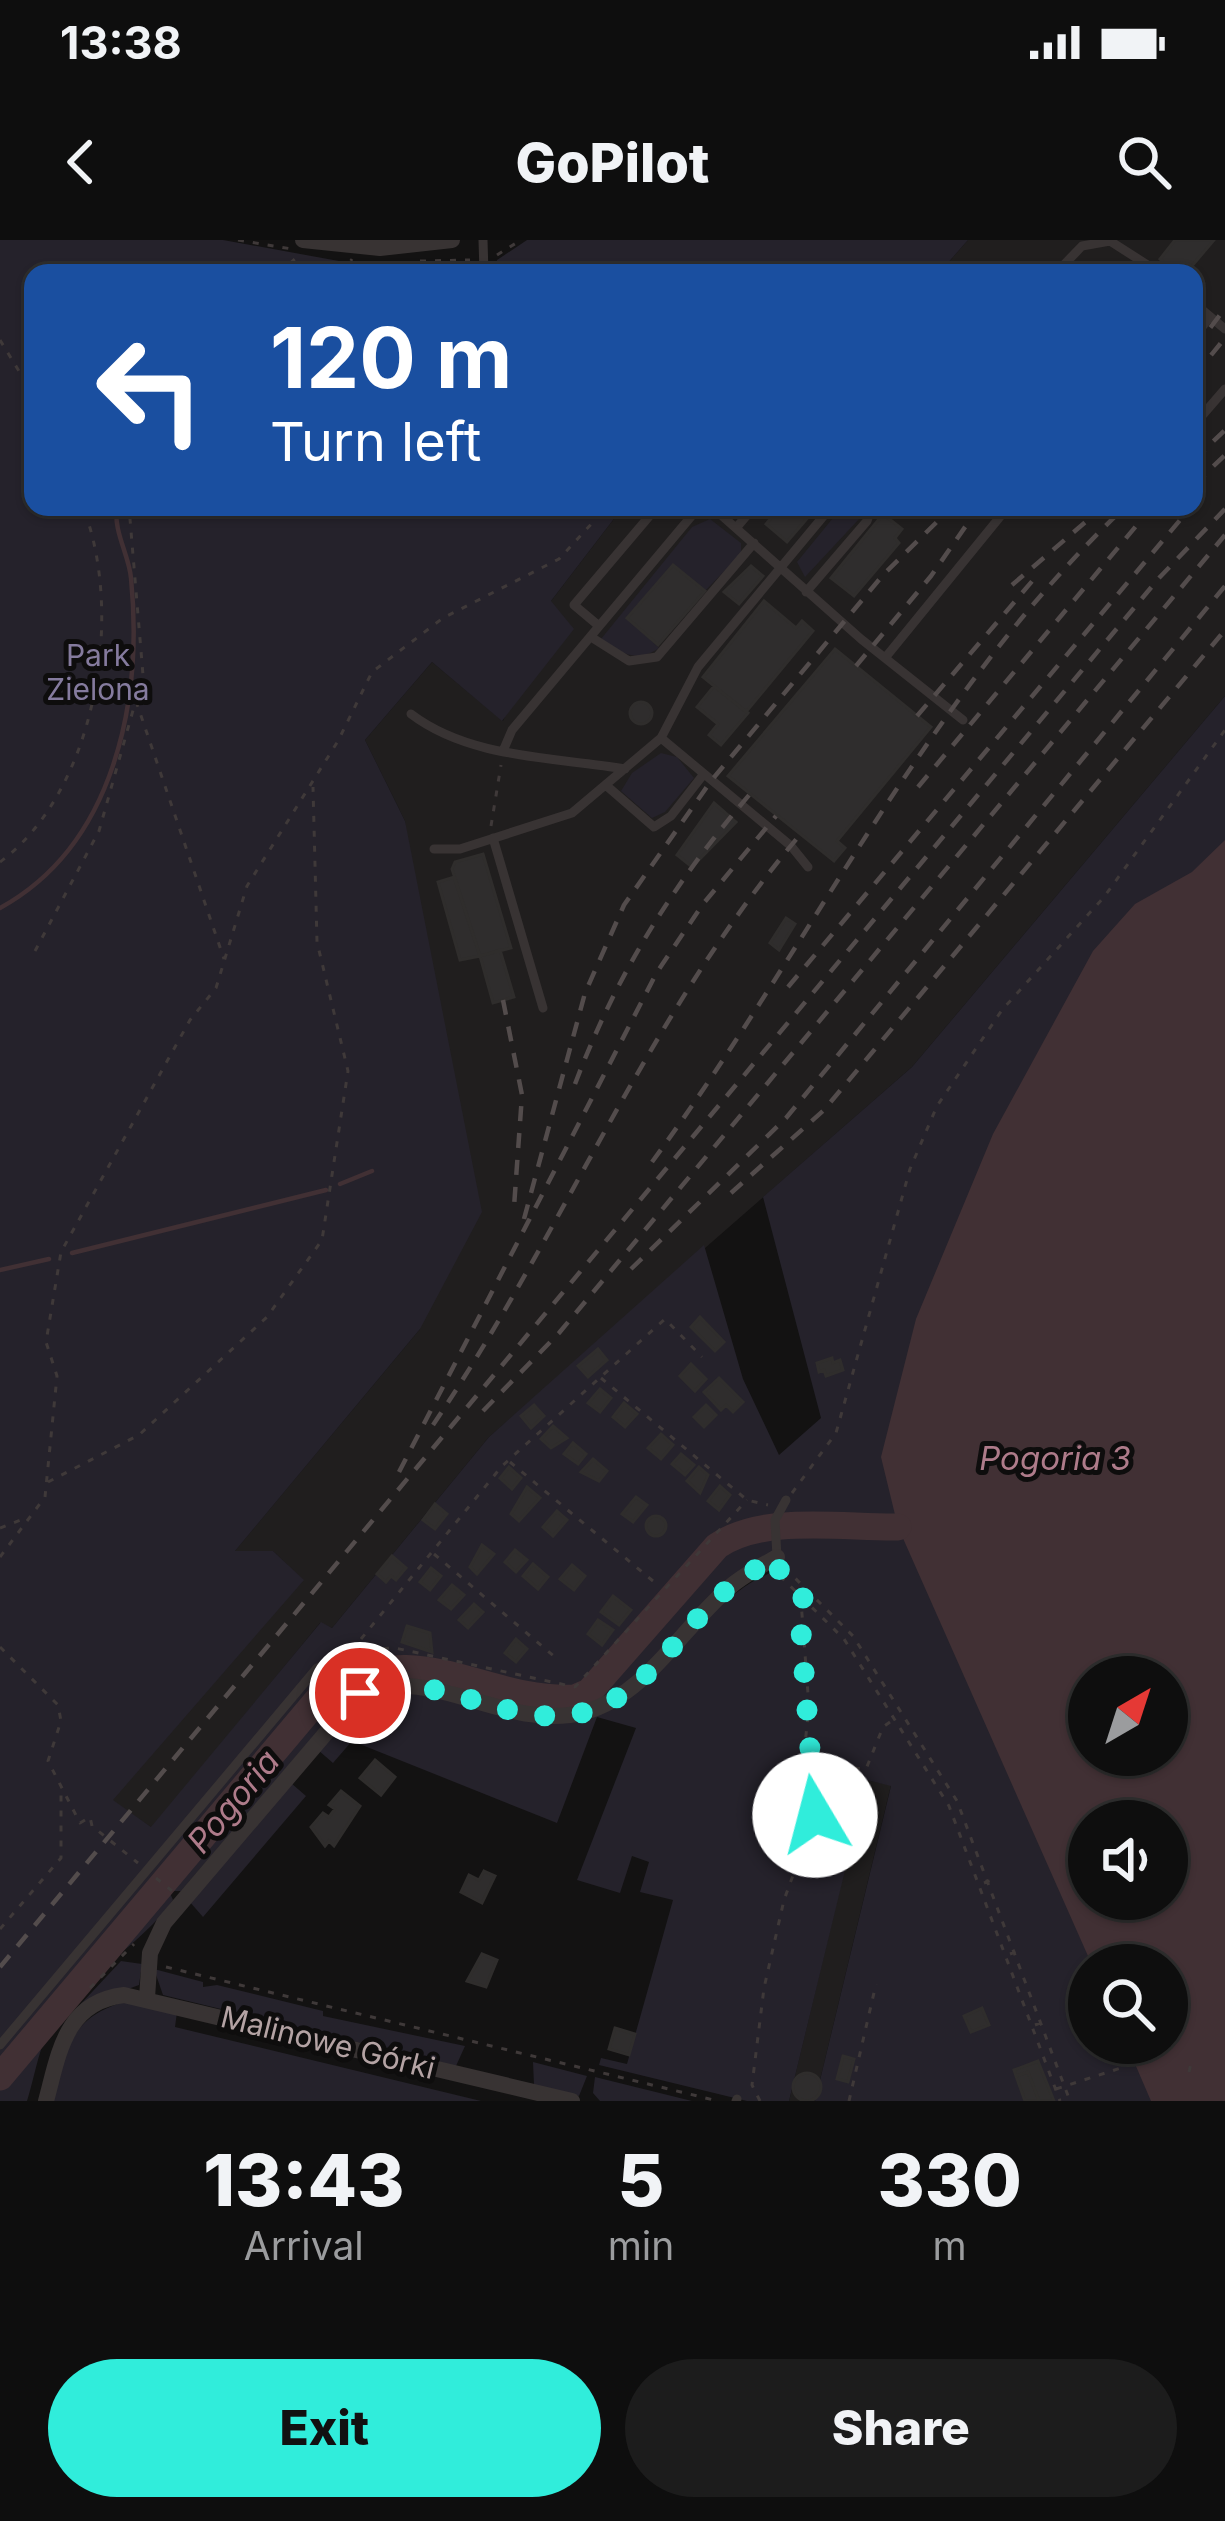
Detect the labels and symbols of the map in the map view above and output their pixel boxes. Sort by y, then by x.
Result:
park label: Park Zielona [46,637,150,707]
water label: Pogoria 3 [979,1438,1131,1478]
pin [309,1642,411,1744]
north arrow [1068,1656,1188,1776]
water label: Pogoria [178,1741,288,1861]
position arrow [752,1752,878,1878]
street label: Malinowe Górki [217,1998,439,2086]

